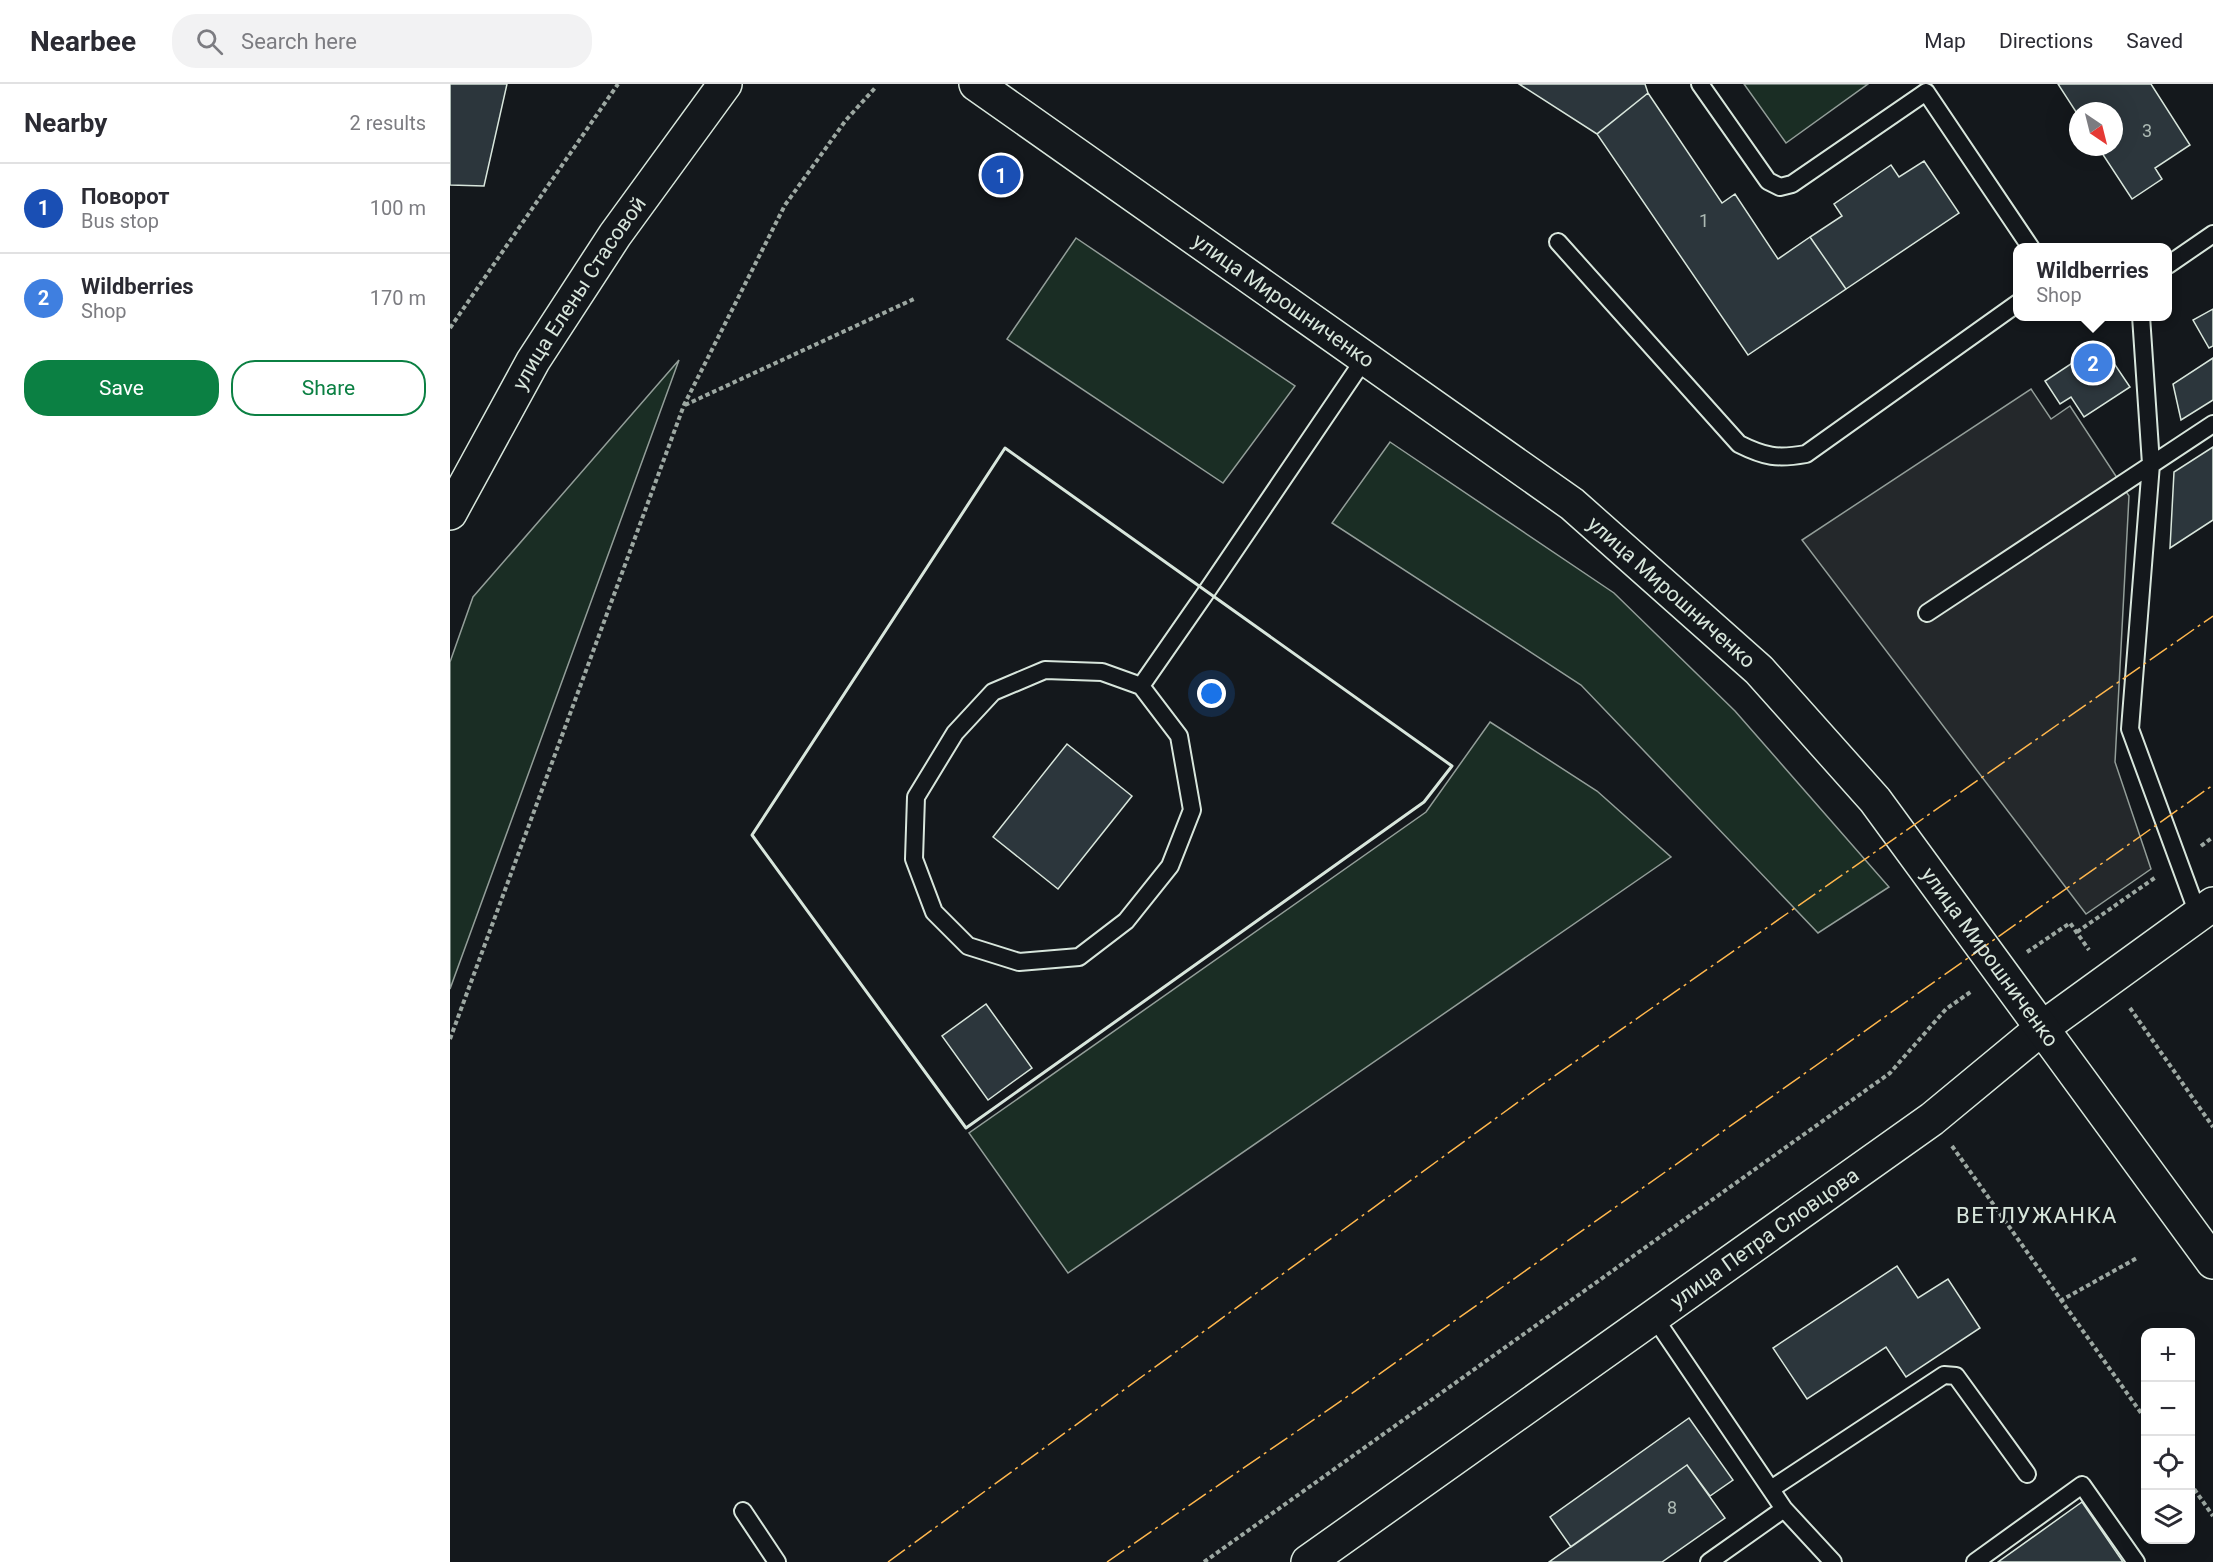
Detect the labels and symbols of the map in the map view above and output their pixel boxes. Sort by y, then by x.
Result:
north arrow [2069,102,2123,156]
house number: 3 [2142,120,2152,141]
pin: 1 [982,152,1020,197]
street label: улица Елены Стасовой [508,192,651,394]
house number: 1 [1699,210,1709,231]
street label: улица Мирошниченко [1188,229,1379,373]
pin: 2 [2074,340,2112,386]
street label: улица Мирошниченко [1583,511,1760,673]
your location [1197,679,1226,708]
street label: улица Мирошниченко [1916,863,2063,1051]
street label: улица Петра Словцова [1666,1163,1863,1313]
district label: ВЕТЛУЖАНКА [1956,1203,2118,1228]
house number: 8 [1667,1497,1677,1518]

